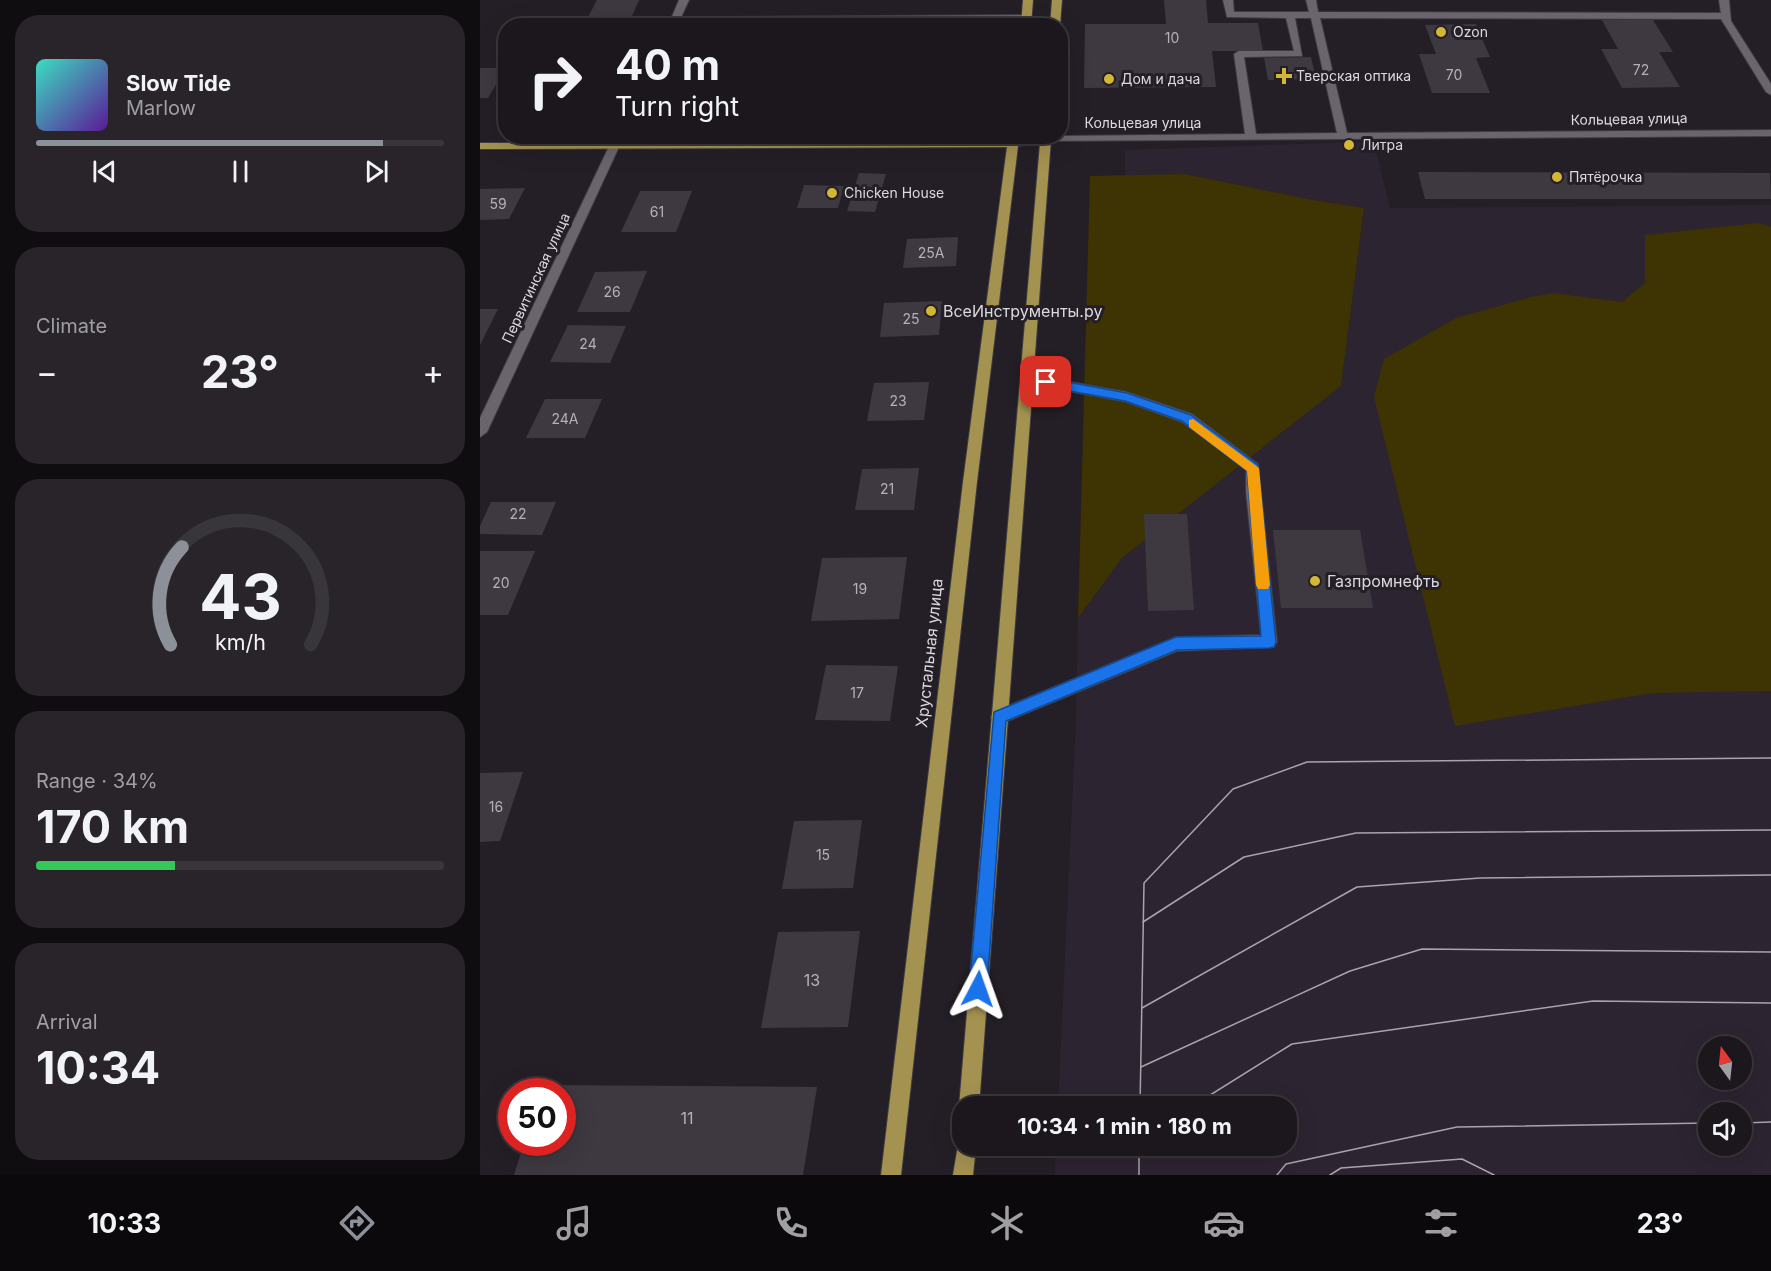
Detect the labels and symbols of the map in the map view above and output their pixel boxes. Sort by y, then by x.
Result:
place label: Ozon [1453,23,1488,40]
marker: Ozon [1434,25,1448,39]
house number: 10 [1165,29,1179,46]
house number: 72 [1633,61,1649,78]
house number: 70 [1446,66,1462,83]
place label: Тверская оптика [1296,67,1411,84]
marker: Тверская оптика [1277,69,1291,83]
place label: Дом и дача [1121,70,1200,87]
marker: Дом и дача [1102,72,1116,86]
street label: Кольцевая улица [1570,109,1688,128]
street label: Кольцевая улица [1085,114,1201,131]
place label: Литра [1361,136,1403,153]
marker: Литра [1342,138,1356,152]
place label: Пятёрочка [1569,168,1642,185]
marker: Пятёрочка [1550,170,1564,184]
place label: Chicken House [844,184,944,201]
marker: Chicken House [825,186,839,200]
house number: 59 [489,195,507,212]
house number: 61 [650,203,664,220]
street label: Первитинская улица [498,210,573,346]
house number: 25А [918,244,945,261]
house number: 26 [603,283,621,300]
place label: ВсеИнструменты.ру [943,301,1102,321]
marker: ВсеИнструменты.ру [924,304,938,318]
house number: 25 [902,310,920,327]
house number: 24 [579,335,597,352]
pin [1020,356,1071,407]
house number: 23 [889,392,907,409]
house number: 24А [551,410,579,427]
house number: 21 [880,480,894,497]
house number: 22 [509,505,527,522]
place label: Газпромнефть [1327,571,1440,591]
house number: 20 [492,574,510,591]
marker: Газпромнефть [1308,574,1322,588]
street label: Хрустальная улица [911,577,947,729]
house number: 19 [853,580,867,597]
house number: 17 [850,684,864,701]
house number: 16 [489,798,503,815]
house number: 15 [816,846,830,863]
position arrow [946,957,1010,1021]
house number: 13 [804,970,820,990]
north arrow [1698,1036,1752,1090]
speed limit sign: 50 [498,1078,576,1156]
house number: 11 [680,1108,694,1128]

